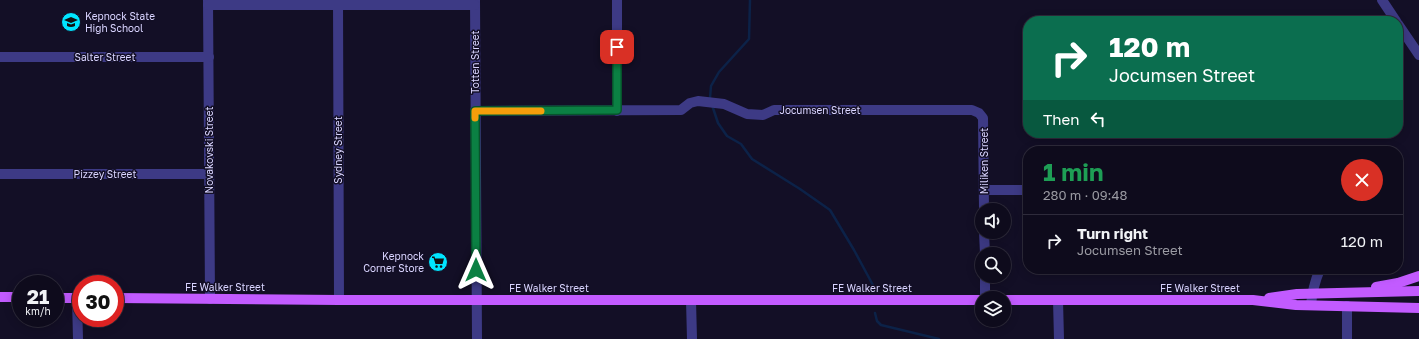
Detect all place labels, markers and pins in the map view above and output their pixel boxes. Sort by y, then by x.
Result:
place label: Kepnock State High School [85,10,155,34]
school or university icon: Kepnock State High School [60,11,82,33]
pin [600,30,634,64]
place label: Kepnock Corner Store [363,250,424,274]
supermarket icon: Kepnock Corner Store [427,251,449,273]

